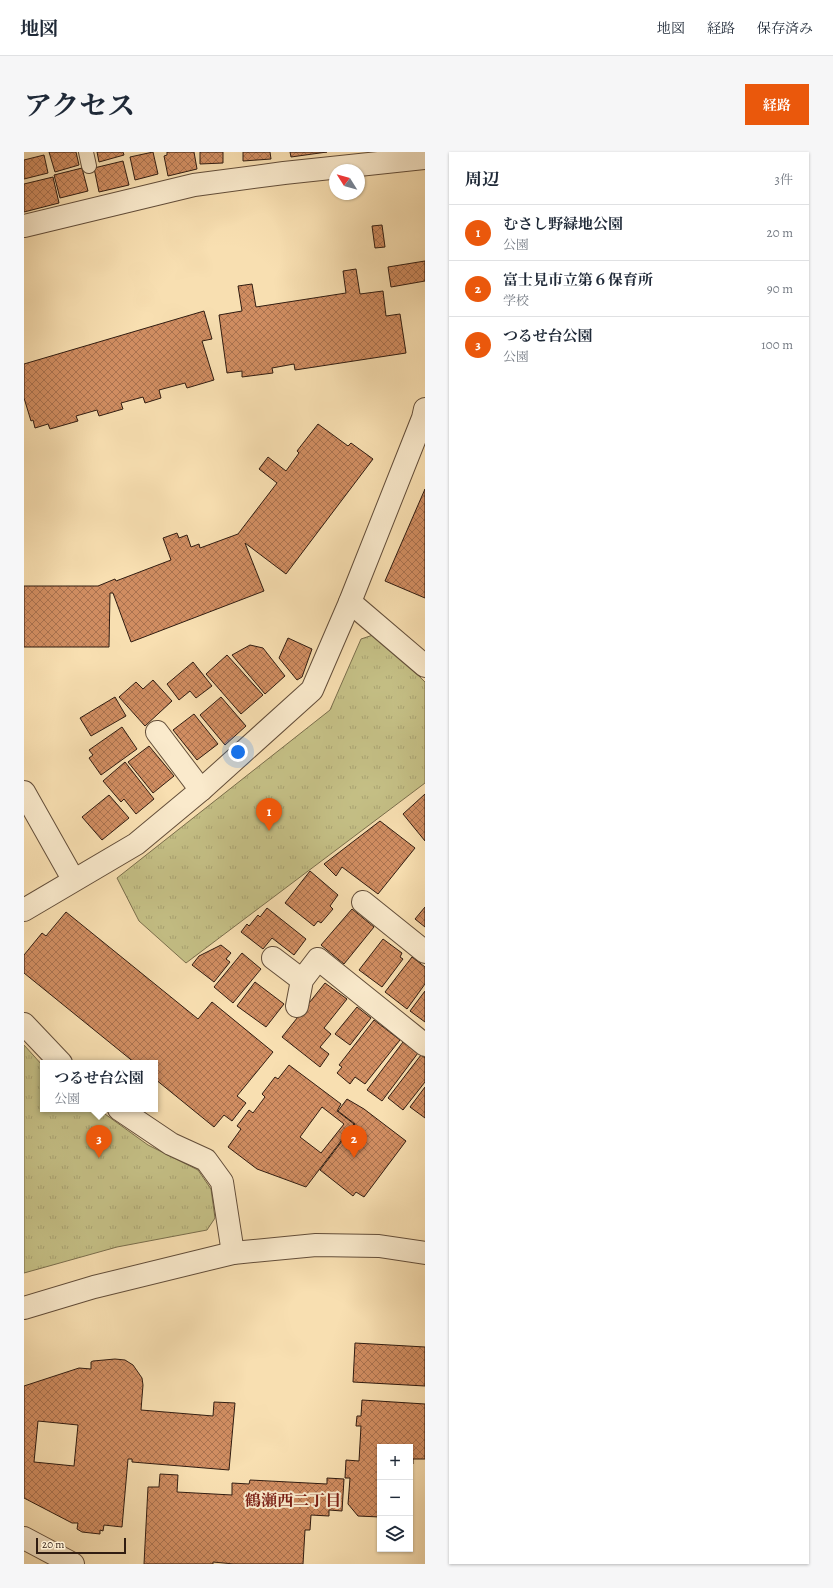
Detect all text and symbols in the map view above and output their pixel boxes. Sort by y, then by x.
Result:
text: 地図 [20,16,58,42]
text: 地図 [657,19,685,38]
text: 経路 [707,19,735,38]
text: 保存済み [757,19,813,38]
button: 経路 [745,84,809,125]
text: アクセス [24,87,135,125]
north arrow [329,164,365,200]
text: 周辺 [465,168,499,191]
text: 3件 [775,171,793,188]
text: むさし野緑地公園 [503,214,623,234]
text: 1 [476,224,480,241]
text: 20 m [767,224,793,241]
text: 公園 [503,236,529,253]
text: 富士見市立第６保育所 [503,270,653,290]
text: 2 [475,280,481,297]
text: 90 m [767,280,793,297]
text: 学校 [503,292,529,309]
text: つるせ台公園 [503,326,593,346]
text: 3 [475,336,481,353]
text: 100 m [761,336,793,353]
text: 公園 [503,348,529,365]
your location [228,742,248,762]
pin: 1 [256,798,282,831]
popup [40,1060,158,1112]
text: つるせ台公園 [54,1068,144,1088]
text: 公園 [54,1090,80,1107]
pin: 3 [86,1125,112,1158]
pin: 2 [341,1125,367,1158]
map controls [377,1444,413,1552]
button: + [377,1444,413,1480]
button: − [377,1480,413,1516]
district label: 鶴瀬西二丁目 [245,1490,341,1512]
button: layers [377,1516,413,1552]
scale bar [36,1536,126,1555]
text: 20 m [42,1537,64,1552]

